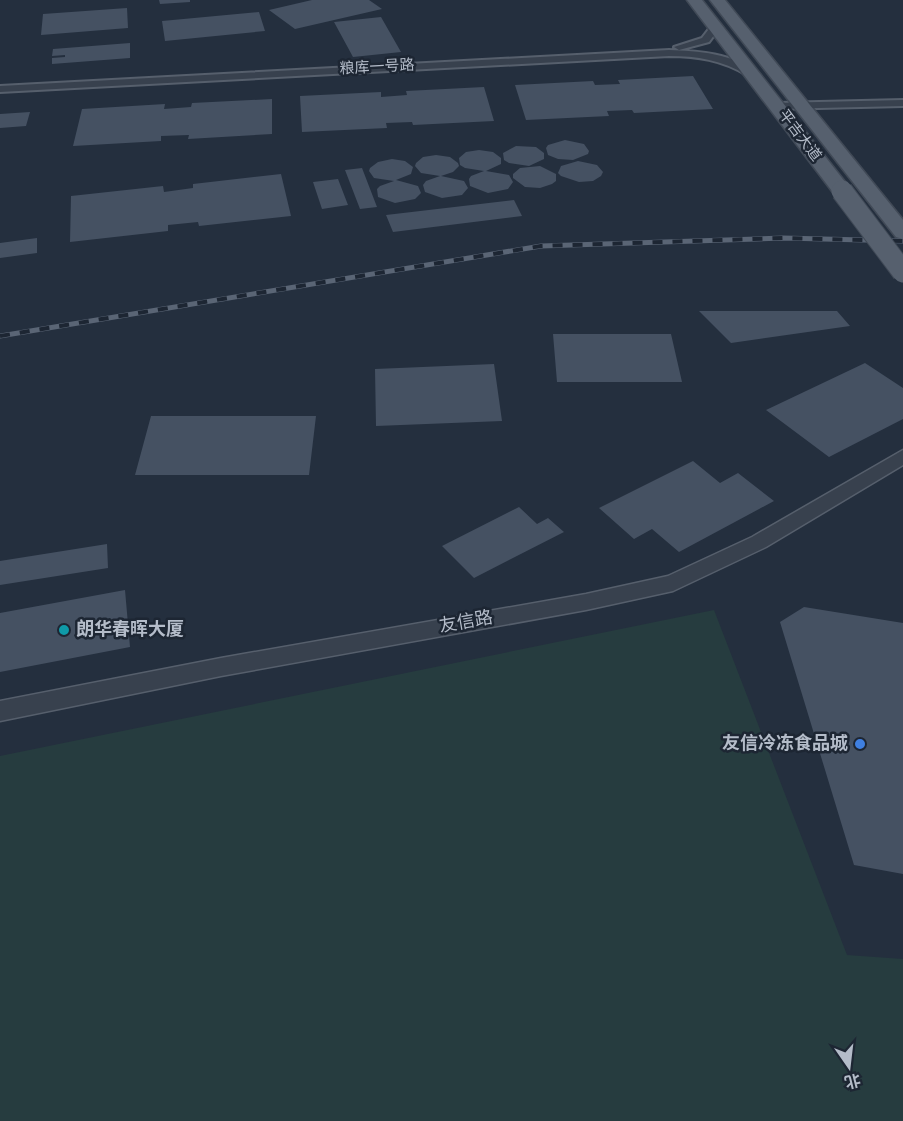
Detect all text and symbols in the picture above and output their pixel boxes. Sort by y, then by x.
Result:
street label: 粮库一号路 [339,56,415,79]
street label: 平吉大道 [773,106,825,166]
street label: 友信路 [437,607,495,639]
place label: 朗华春晖大厦 [76,619,184,642]
marker: 朗华春晖大厦 [57,623,71,637]
place label: 友信冷冻食品城 [722,733,848,756]
marker: 友信冷冻食品城 [853,737,867,751]
north arrow [819,1037,879,1097]
text: 北 [842,1068,862,1091]

